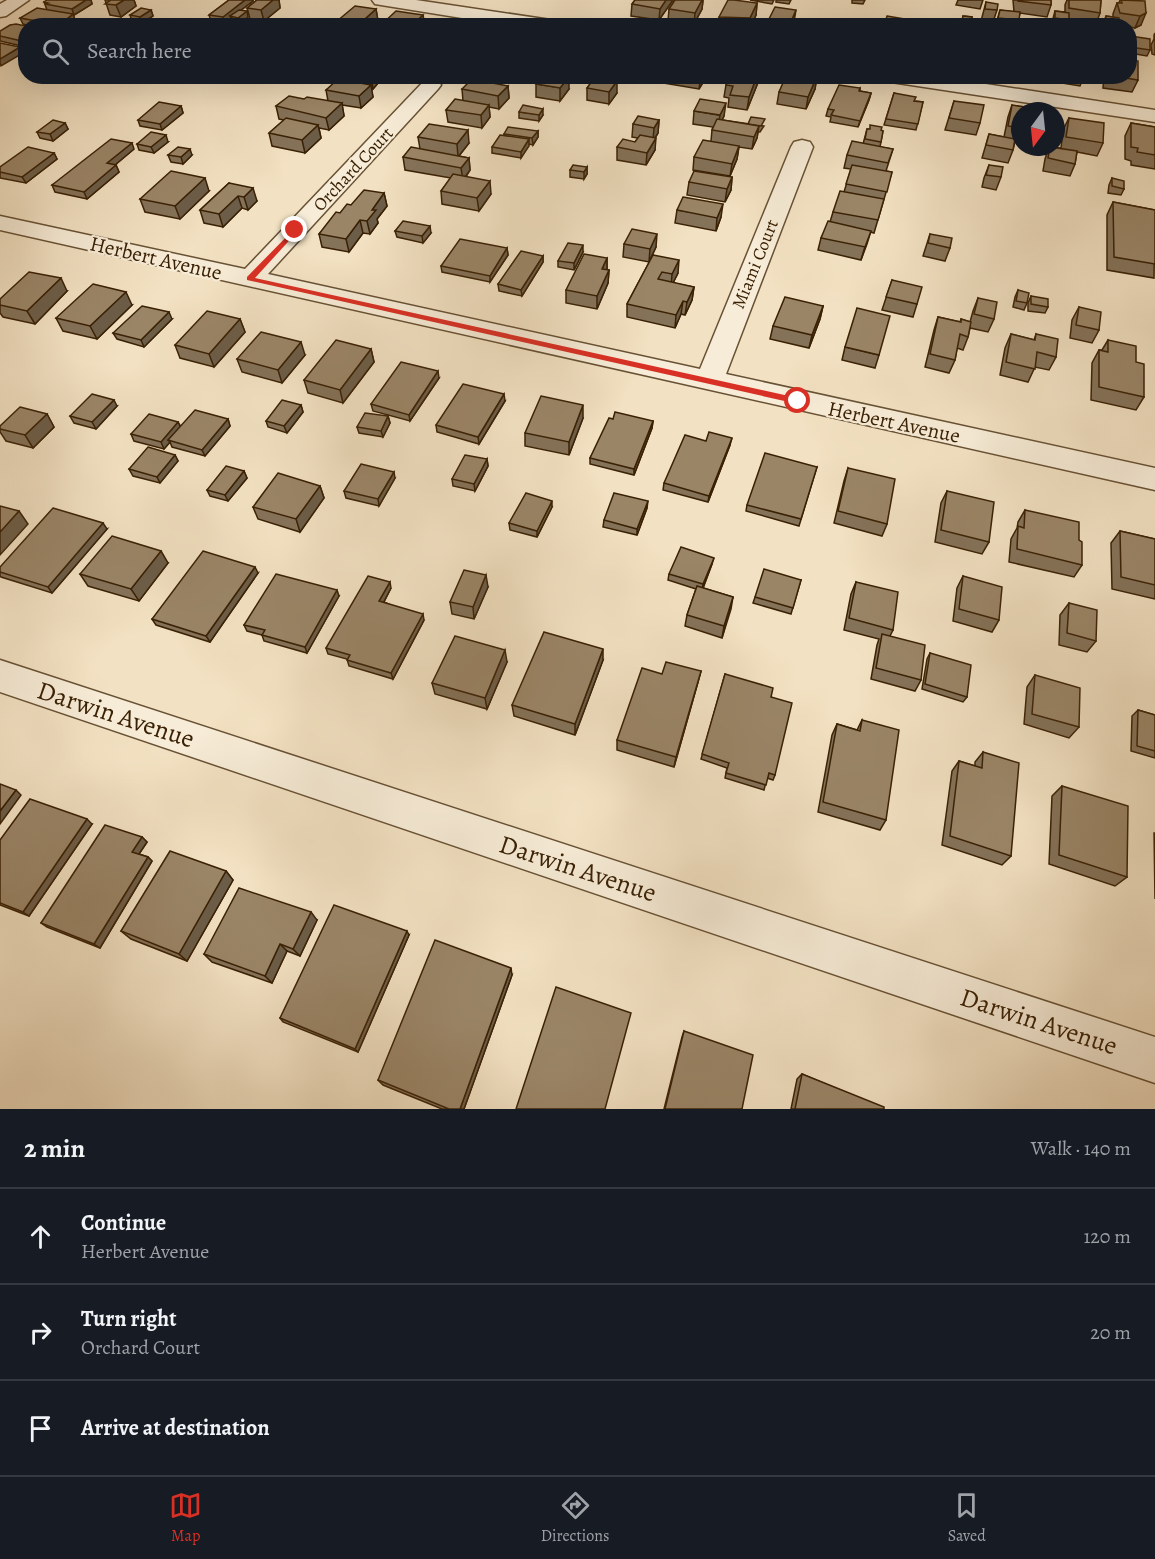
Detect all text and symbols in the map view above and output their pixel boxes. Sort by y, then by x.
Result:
search box [18,18,1137,84]
icon: search [39,35,72,68]
text: Search here [87,36,192,66]
north arrow [1011,102,1065,156]
street label: Orchard Court [308,122,398,216]
route end [281,216,307,242]
street label: Miami Court [726,216,784,312]
street label: Herbert Avenue [87,229,225,287]
route start [784,387,810,413]
street label: Herbert Avenue [825,394,963,450]
street label: Darwin Avenue [33,673,199,756]
street label: Darwin Avenue [495,827,661,910]
street label: Darwin Avenue [956,980,1122,1063]
text: 2 min [24,1131,85,1166]
text: Walk · 140 m [1031,1135,1131,1162]
text: Continue [81,1208,166,1238]
icon: ahead [24,1220,57,1253]
text: 120 m [1083,1223,1131,1250]
text: Herbert Avenue [81,1238,209,1265]
text: Turn right [81,1304,177,1334]
icon: right [24,1316,57,1349]
text: 20 m [1090,1319,1131,1346]
text: Orchard Court [81,1334,200,1361]
icon: arrive [24,1412,57,1445]
text: Arrive at destination [81,1413,270,1443]
tab: Map [169,1489,202,1547]
tab: Directions [541,1489,609,1547]
tab: Saved [948,1489,986,1547]

